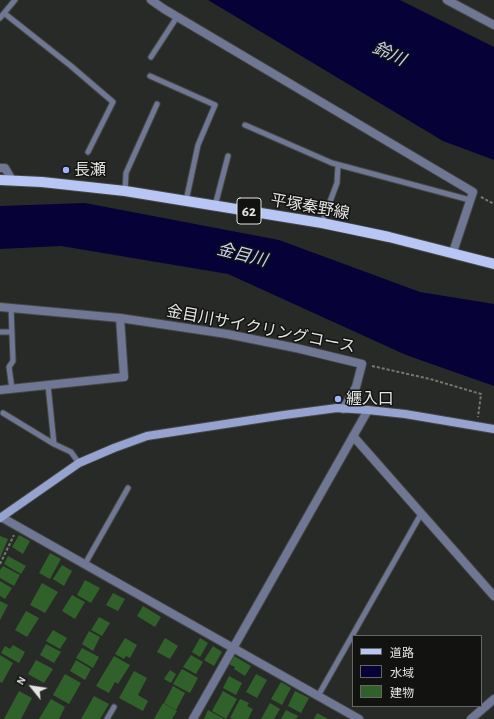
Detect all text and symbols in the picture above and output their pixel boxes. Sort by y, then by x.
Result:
water label: 鈴川 [369,38,409,70]
place label: 長瀬 [74,160,106,180]
marker: 長瀬 [61,165,71,175]
street label: 平塚秦野線 [269,191,351,223]
road number: 62 [237,198,261,224]
water label: 金目川 [215,239,269,271]
street label: 金目川サイクリングコース [165,301,357,357]
place label: 纒入口 [346,389,394,409]
marker: 纒入口 [333,394,343,404]
legend [352,635,482,707]
text: 道路 [390,647,414,659]
north arrow [12,667,52,707]
text: 水域 [390,667,414,679]
text: N [14,675,28,687]
text: 建物 [390,687,414,699]

